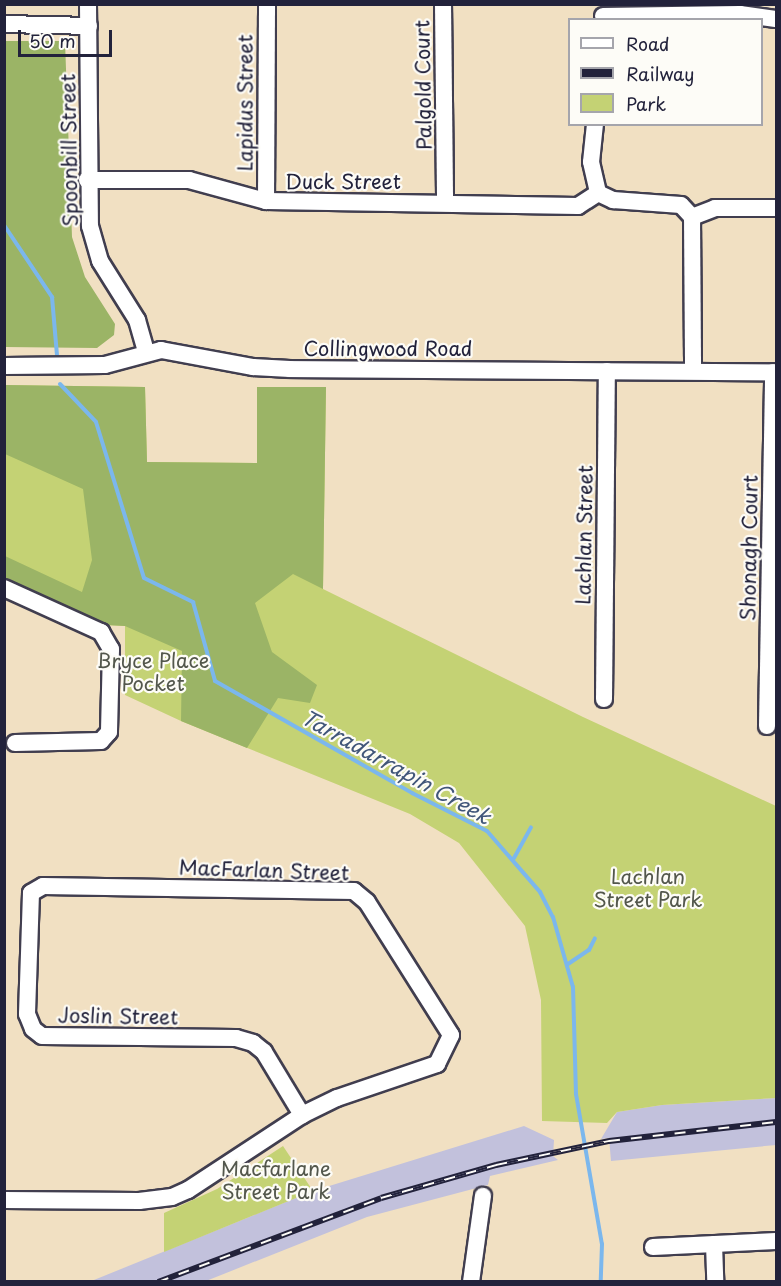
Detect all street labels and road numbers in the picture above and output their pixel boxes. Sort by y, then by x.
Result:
street label: Palgold Court [410,19,436,151]
street label: Lapidus Street [233,34,257,172]
street label: Spoonbill Street [56,73,82,227]
street label: Duck Street [284,169,402,193]
street label: Collingwood Road [303,336,473,360]
street label: Lachlan Street [571,465,597,605]
street label: Shonagh Court [736,475,762,621]
street label: MacFarlan Street [178,855,350,885]
street label: Joslin Street [57,1003,179,1029]

